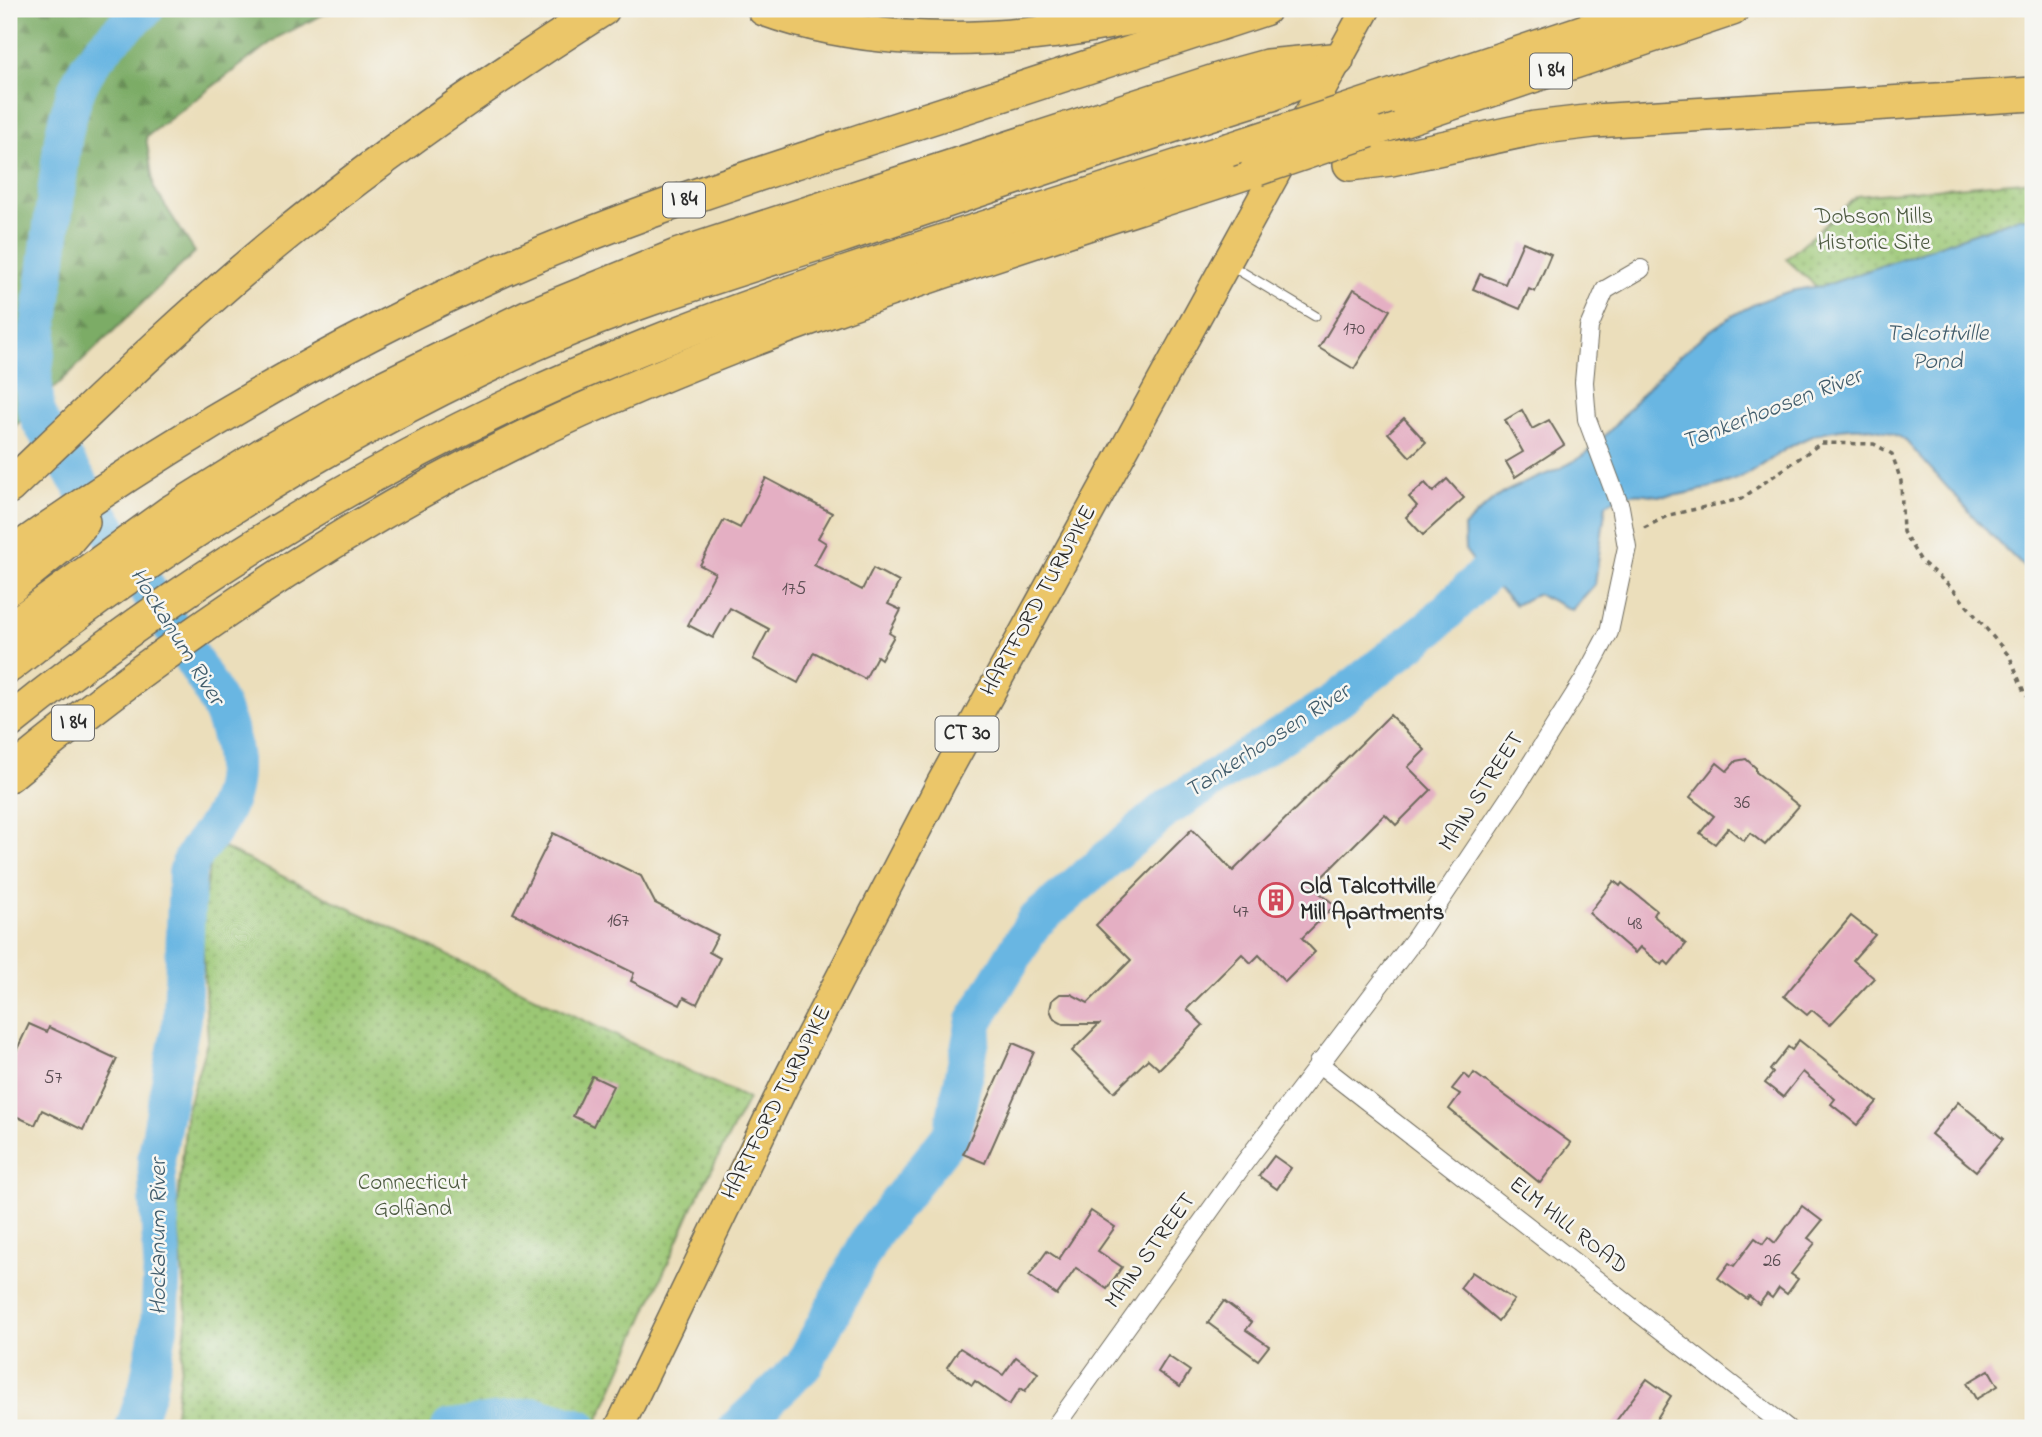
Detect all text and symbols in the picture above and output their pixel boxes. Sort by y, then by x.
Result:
road number: I 84 [1530,54,1572,88]
road number: I 84 [663,182,705,218]
park label: Dobson Mills Historic Site [1814,201,1933,260]
house number: 170 [1343,316,1365,343]
water label: Talcottville Pond [1886,317,1989,380]
water label: Tankerhoosen River [1677,359,1869,460]
street label: HARTFORD TURNPIKE [973,499,1105,703]
water label: Hockanum River [120,561,234,715]
house number: 175 [782,576,806,603]
water label: Tankerhoosen River [1179,674,1359,808]
road number: I 84 [52,706,94,740]
road number: CT 30 [936,716,998,752]
street label: MAIN STREET [1431,726,1533,858]
house number: 36 [1734,790,1750,817]
place label: Old Talcottville Mill Apartments [1300,871,1445,930]
building icon: Old Talcottville Mill Apartments [1257,881,1295,919]
house number: 47 [1233,899,1249,926]
house number: 167 [607,908,629,935]
house number: 48 [1628,911,1642,938]
street label: HARTFORD TURNPIKE [714,1000,840,1206]
house number: 57 [44,1065,63,1092]
water label: Hockanum River [142,1156,177,1315]
park label: Connecticut Golfland [358,1167,469,1226]
street label: ELM HILL ROAD [1502,1169,1634,1283]
street label: MAIN STREET [1098,1186,1204,1316]
house number: 26 [1763,1248,1781,1275]

